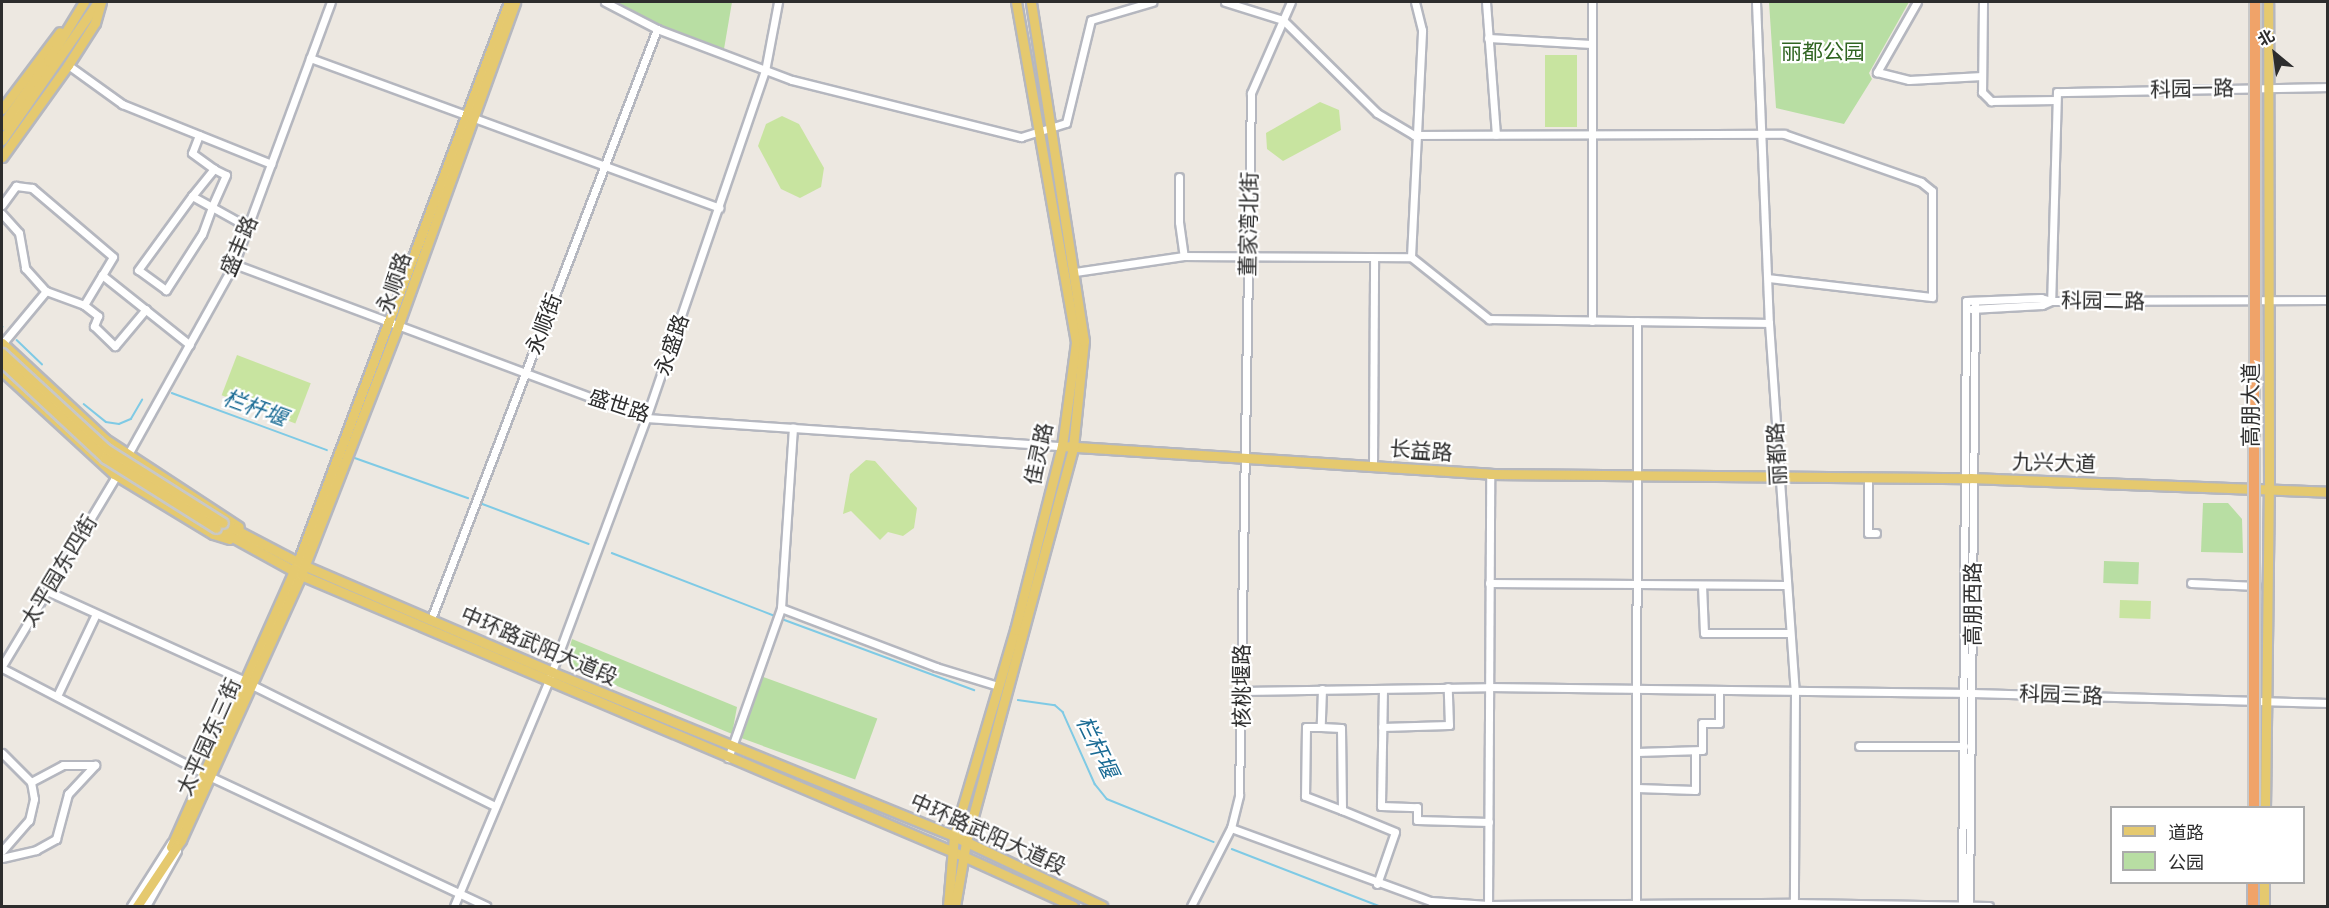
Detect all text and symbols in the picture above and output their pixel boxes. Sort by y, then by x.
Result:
north arrow [2245,24,2305,84]
text: 北 [2254,26,2278,50]
park label: 丽都公园 [1781,39,1865,65]
street label: 科园一路 [2150,76,2234,102]
street label: 董家湾北街 [1235,171,1263,277]
street label: 盛丰路 [215,212,263,280]
street label: 永顺路 [372,249,416,317]
street label: 科园二路 [2061,288,2145,314]
street label: 永顺街 [521,290,567,358]
street label: 永盛路 [650,311,694,379]
street label: 高朋大道 [2238,363,2264,447]
water label: 栏杆堰 [219,384,291,432]
street label: 盛世路 [585,384,653,428]
street label: 佳灵路 [1020,421,1058,487]
street label: 丽都路 [1763,422,1791,486]
street label: 长益路 [1389,436,1453,466]
street label: 九兴大道 [2012,449,2096,477]
street label: 太平园东四街 [16,511,102,631]
street label: 高朋西路 [1960,562,1986,646]
street label: 中环路武阳大道段 [457,602,621,690]
street label: 核桃堰路 [1229,644,1255,728]
street label: 太平园东三街 [172,674,246,800]
street label: 科园三路 [2019,681,2103,709]
water label: 栏杆堰 [1071,712,1123,782]
street label: 中环路武阳大道段 [906,788,1070,880]
legend [2110,806,2305,884]
text: 道路 [2168,822,2204,844]
text: 公园 [2168,852,2204,874]

